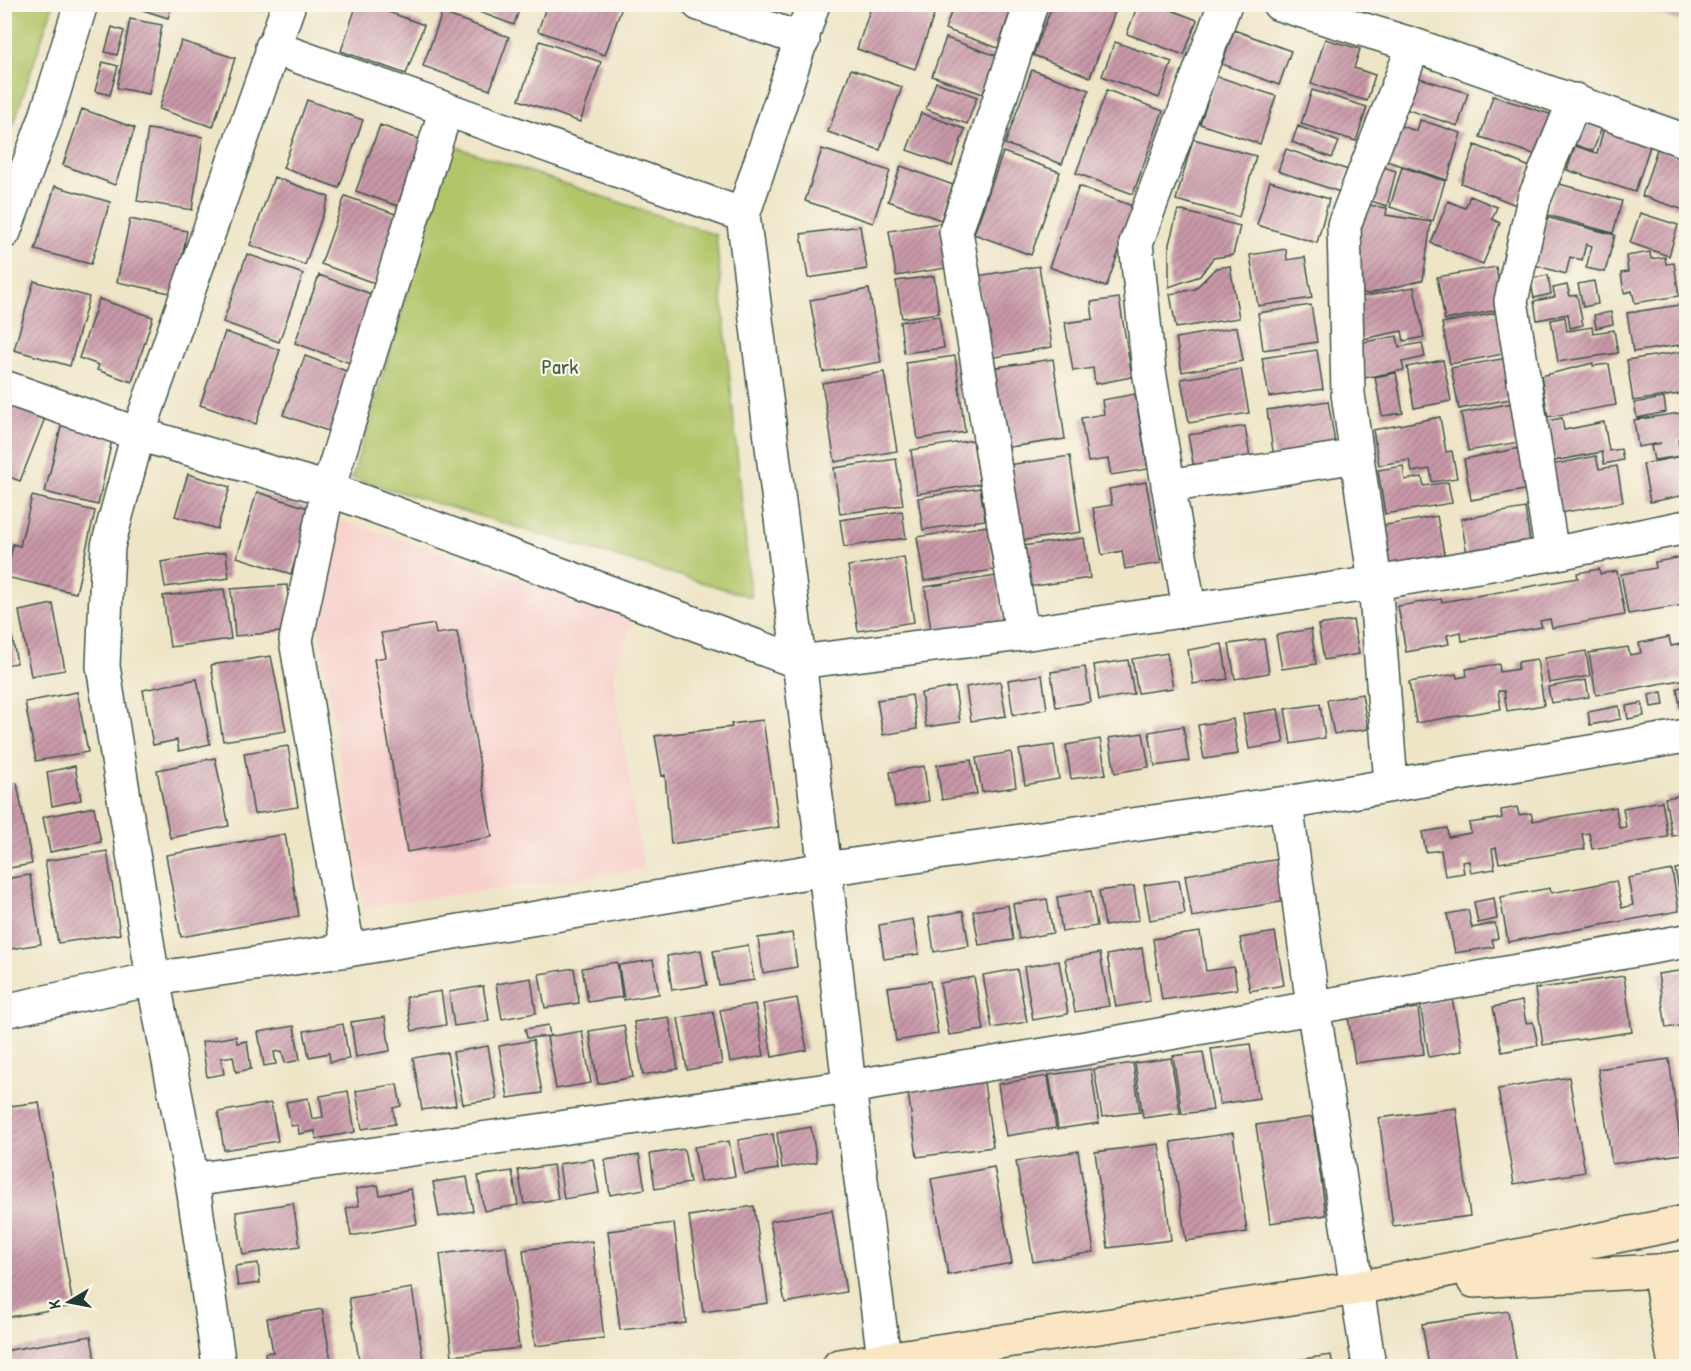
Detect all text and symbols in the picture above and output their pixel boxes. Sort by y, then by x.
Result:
park label: Park [542,351,578,381]
north arrow [39,1272,99,1332]
text: K [43,1298,66,1311]

